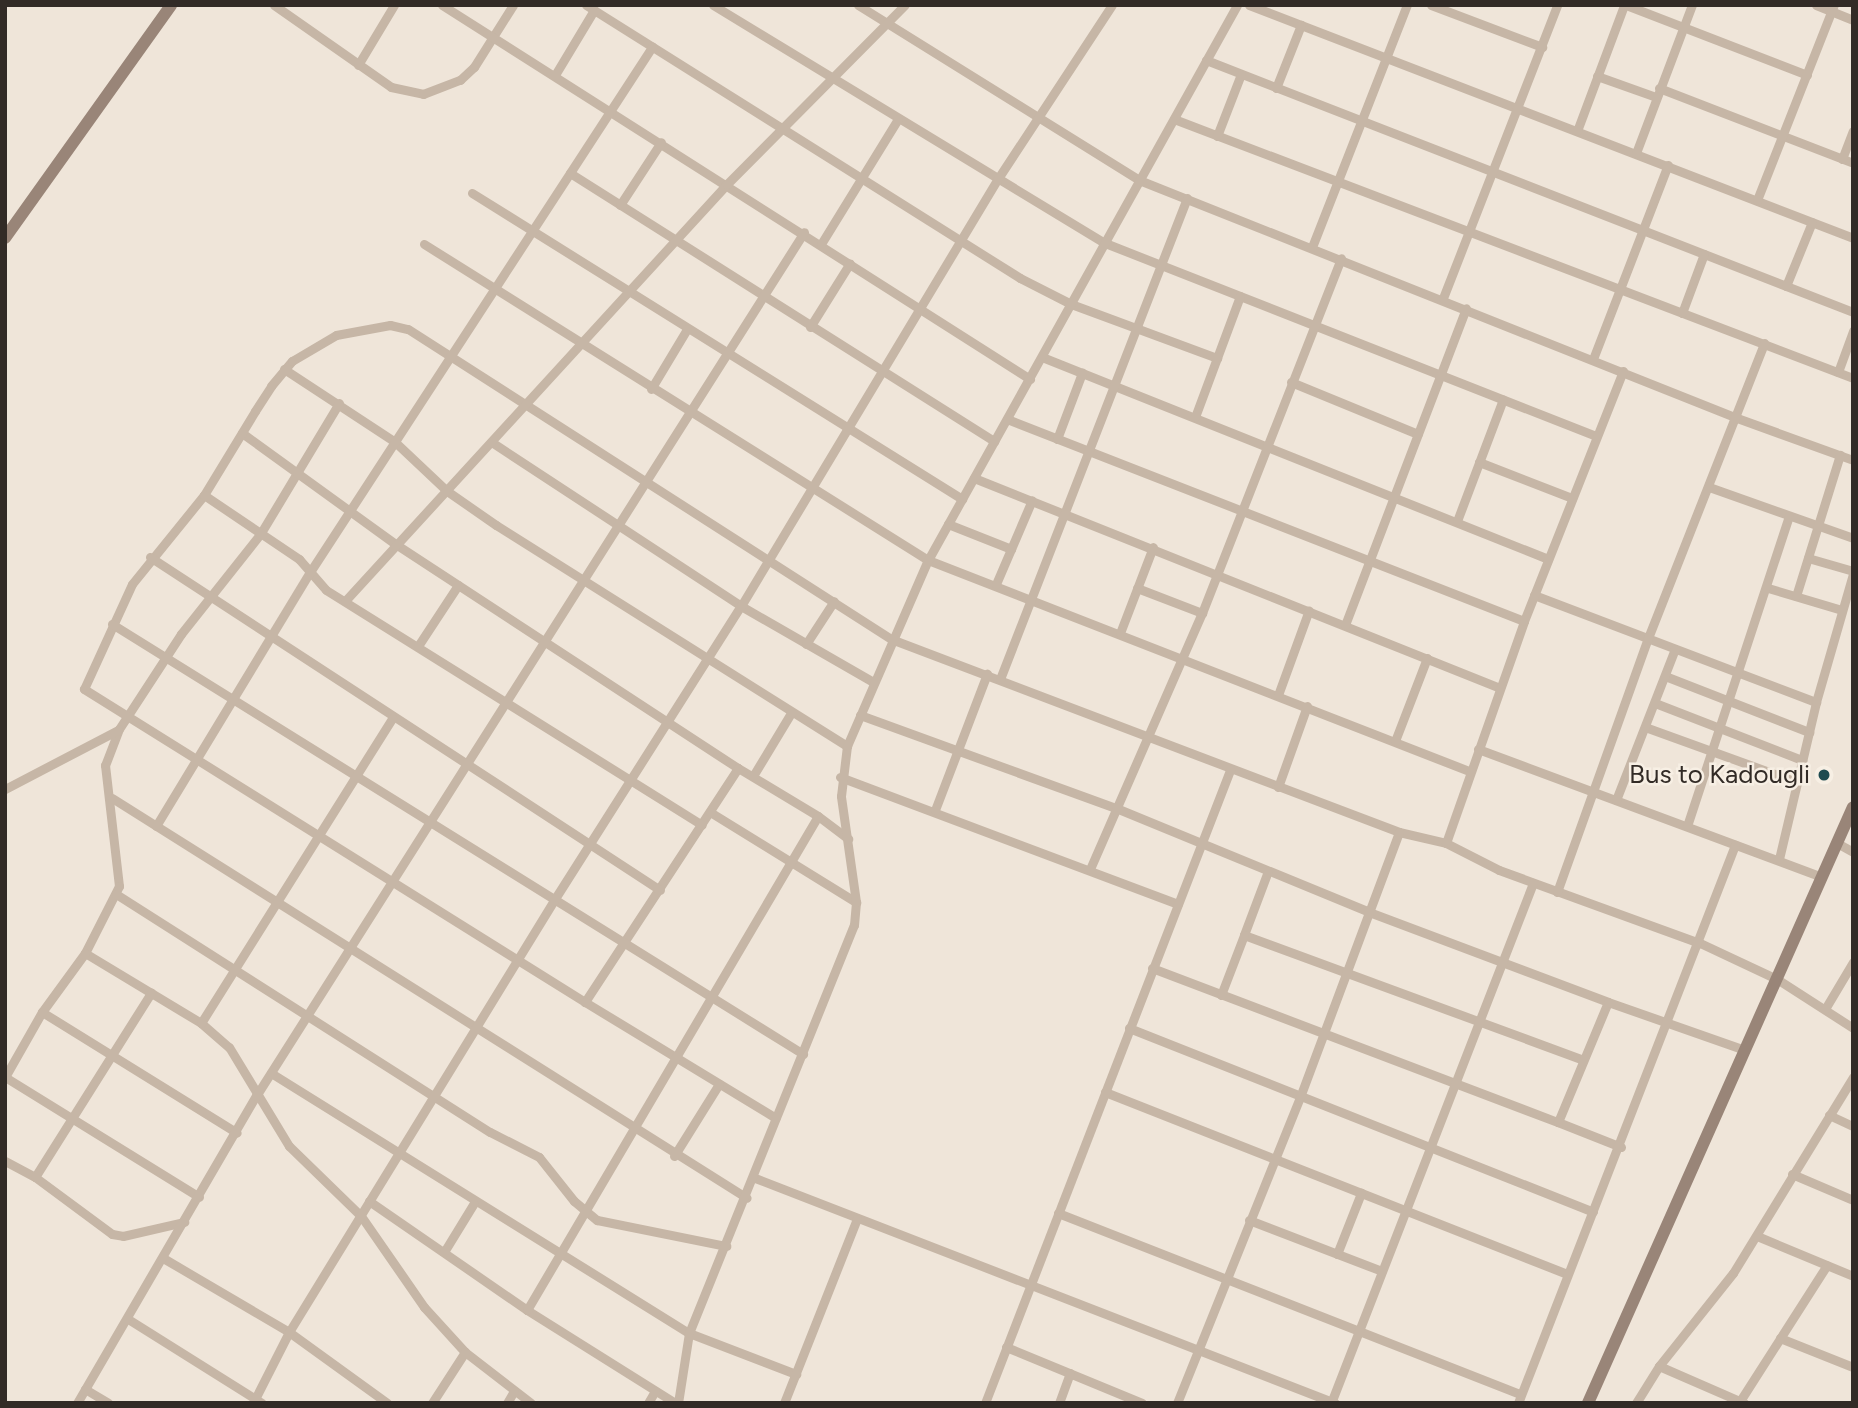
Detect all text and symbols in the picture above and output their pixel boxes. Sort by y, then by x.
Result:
place label: Bus to Kadougli [1629,759,1810,791]
marker: Bus to Kadougli [1816,767,1832,783]

